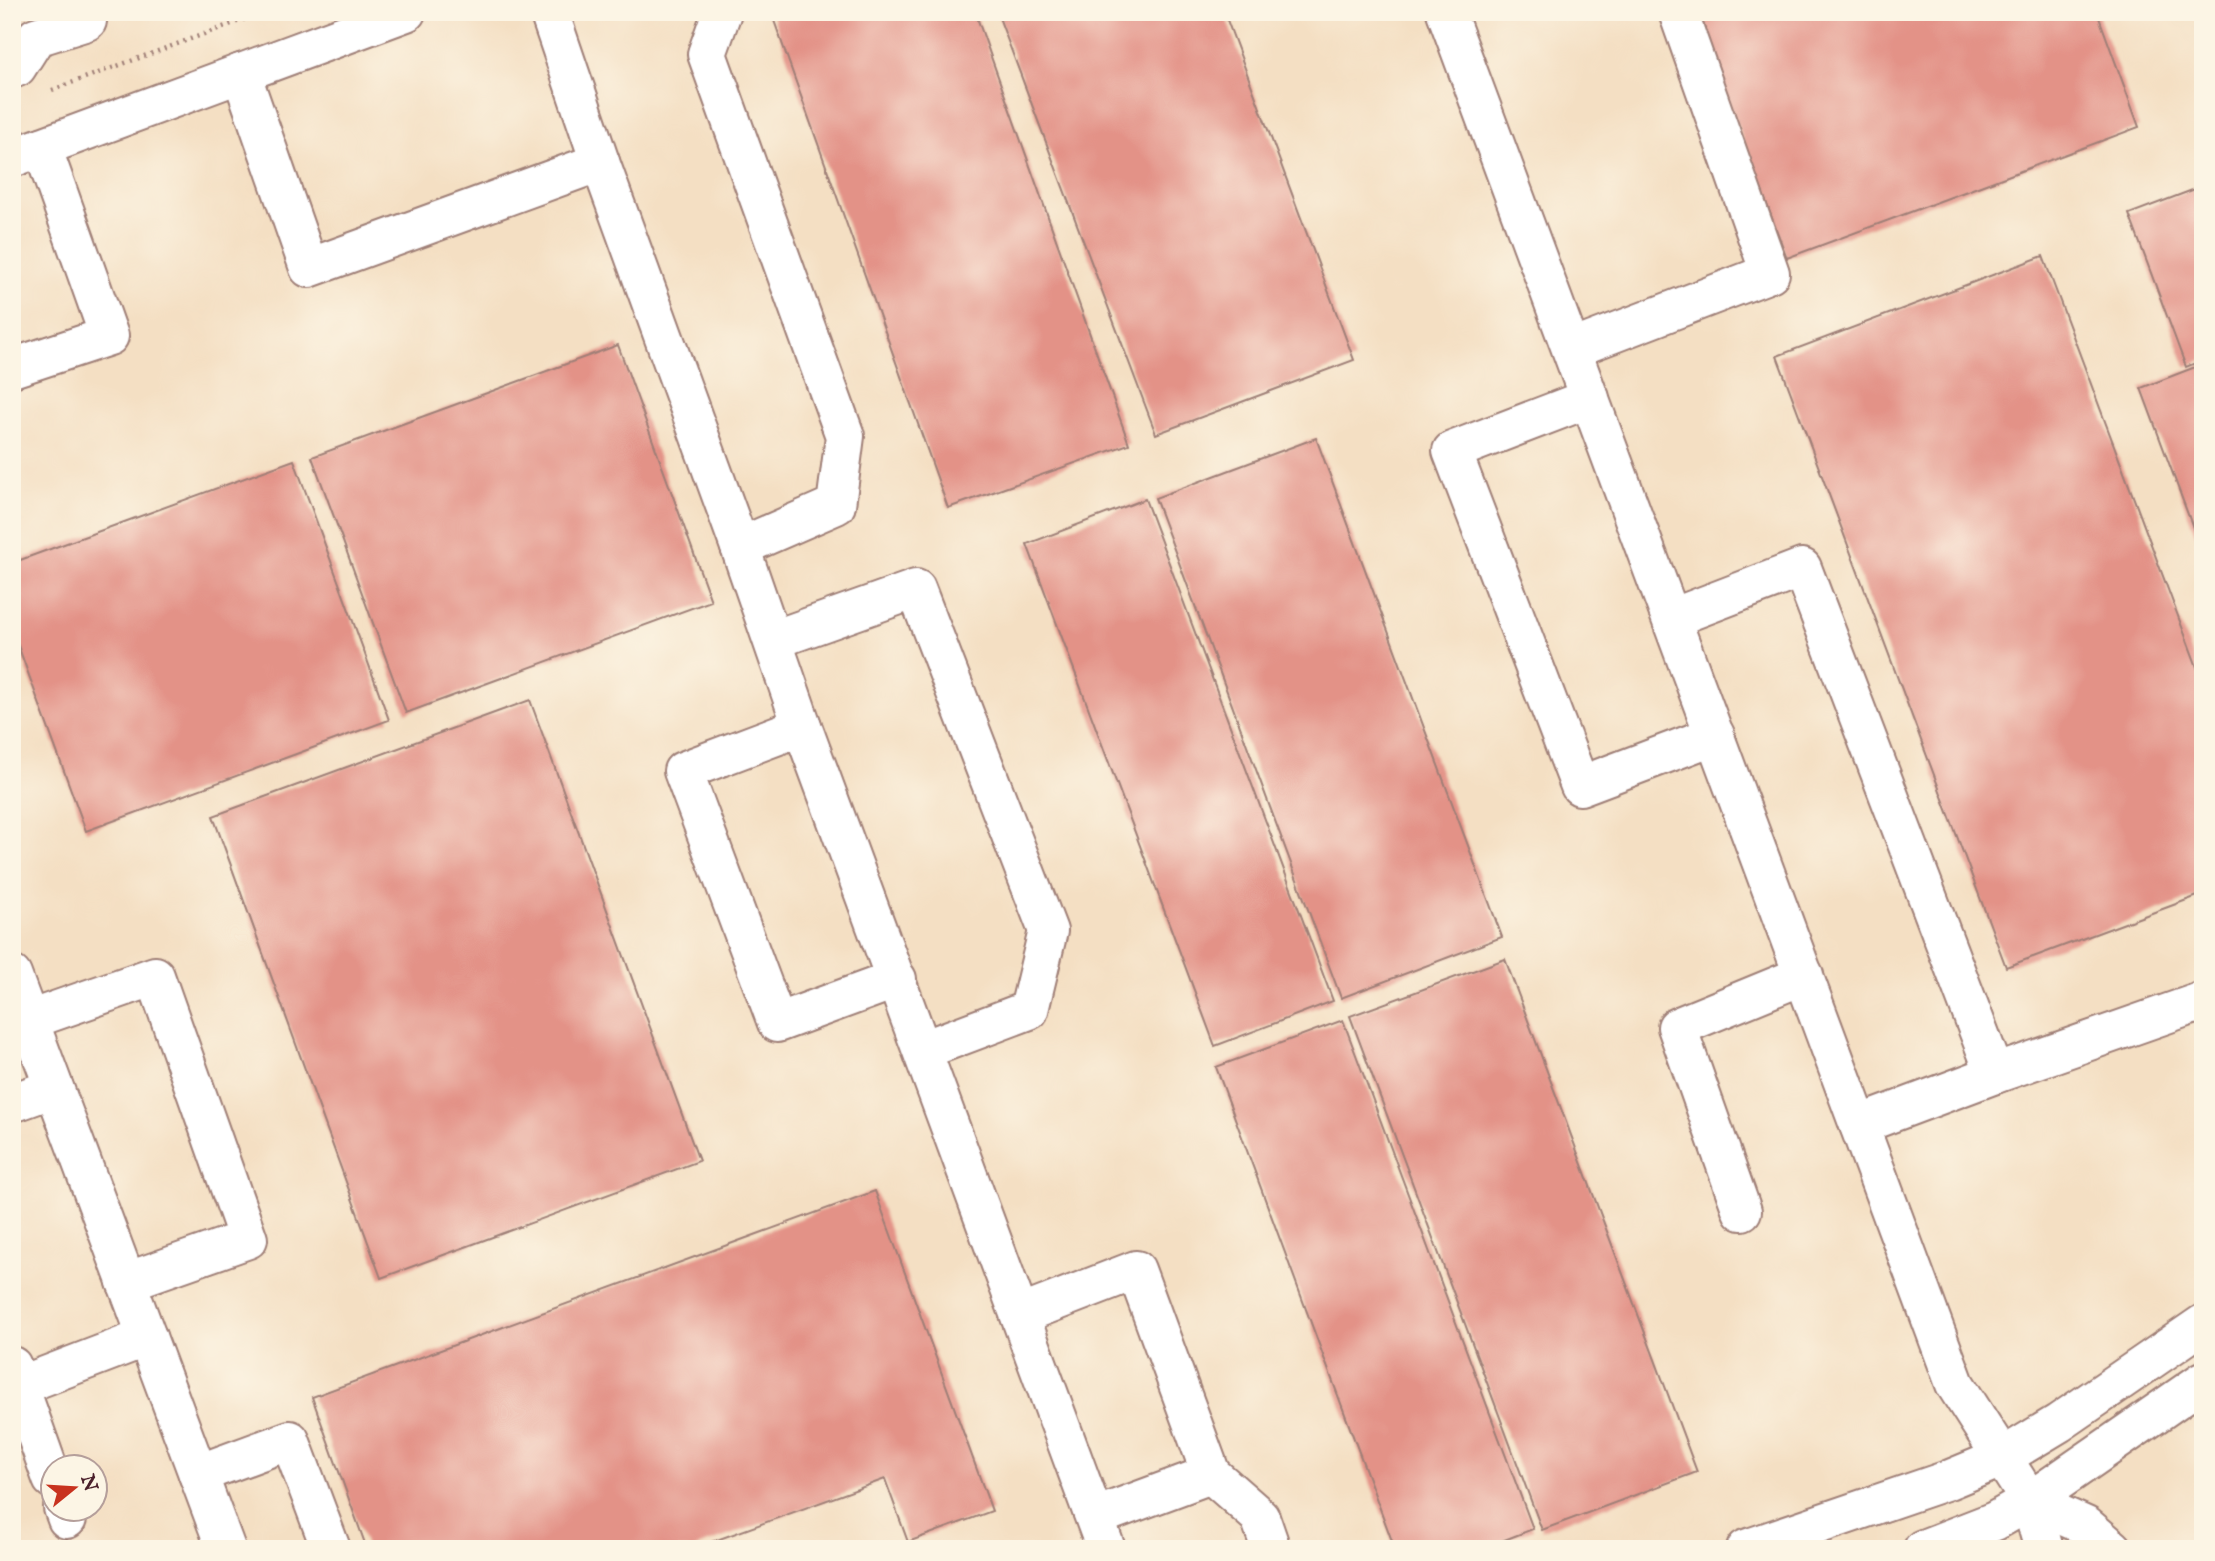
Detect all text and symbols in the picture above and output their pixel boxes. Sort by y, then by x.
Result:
north arrow [38,1452,108,1522]
text: N [74,1471,102,1495]

